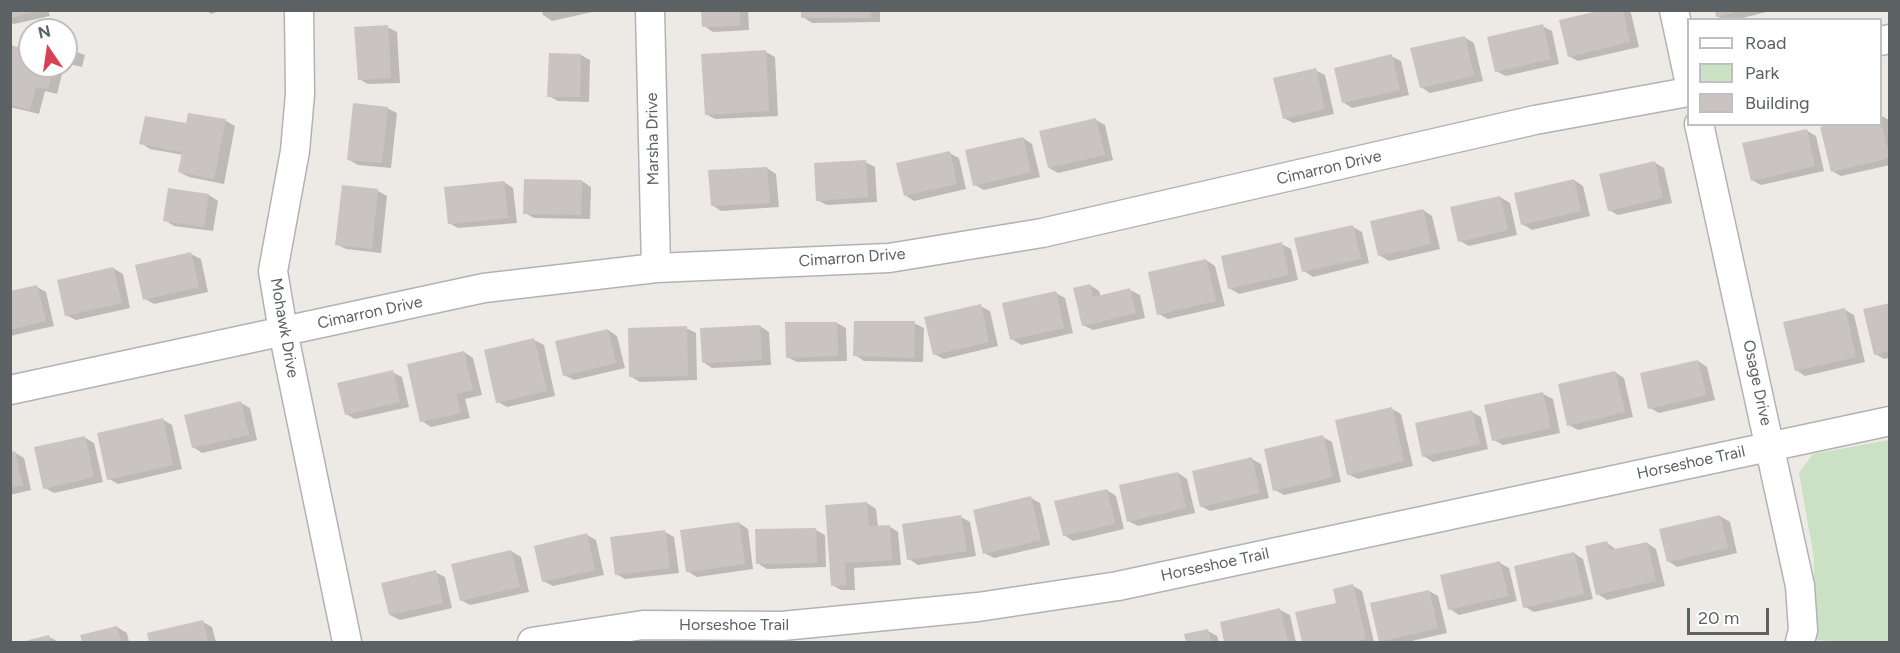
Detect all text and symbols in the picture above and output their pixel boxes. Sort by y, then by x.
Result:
north arrow [18,18,78,78]
legend [1687,18,1882,126]
text: N [36,21,52,43]
text: Road [1745,32,1786,54]
text: Park [1745,62,1779,84]
text: Building [1745,92,1810,114]
street label: Marsha Drive [643,93,663,185]
street label: Cimarron Drive [1275,147,1383,189]
street label: Cimarron Drive [798,245,906,271]
street label: Mohawk Drive [266,277,302,379]
street label: Cimarron Drive [316,292,424,334]
street label: Osage Drive [1739,338,1775,428]
street label: Horseshoe Trail [1635,442,1747,484]
street label: Horseshoe Trail [1159,544,1271,586]
scale bar [1690,596,1772,634]
text: 20 m [1698,607,1739,629]
street label: Horseshoe Trail [679,615,789,635]

